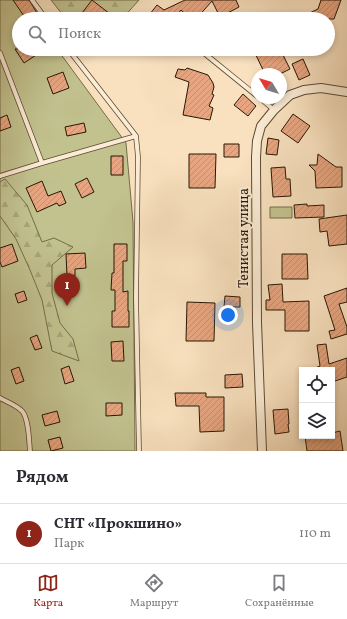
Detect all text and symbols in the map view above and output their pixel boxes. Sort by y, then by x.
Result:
search box [12,12,335,56]
icon: search [26,23,48,45]
text: Поиск [58,24,101,45]
north arrow [251,68,287,104]
street label: Тенистая улица [235,188,254,288]
pin: 1 [54,273,80,306]
your location [218,305,238,325]
map controls [299,367,335,439]
button: locate [299,367,335,403]
button: layers [299,403,335,439]
text: Рядом [16,466,69,489]
text: СНТ «Прокшино» [54,514,182,535]
text: 1 [26,525,32,543]
text: 110 m [299,525,331,543]
text: Парк [54,535,84,553]
tab: Карта [33,572,63,611]
tab: Маршрут [130,572,178,611]
tab: Сохранённые [245,572,314,611]

